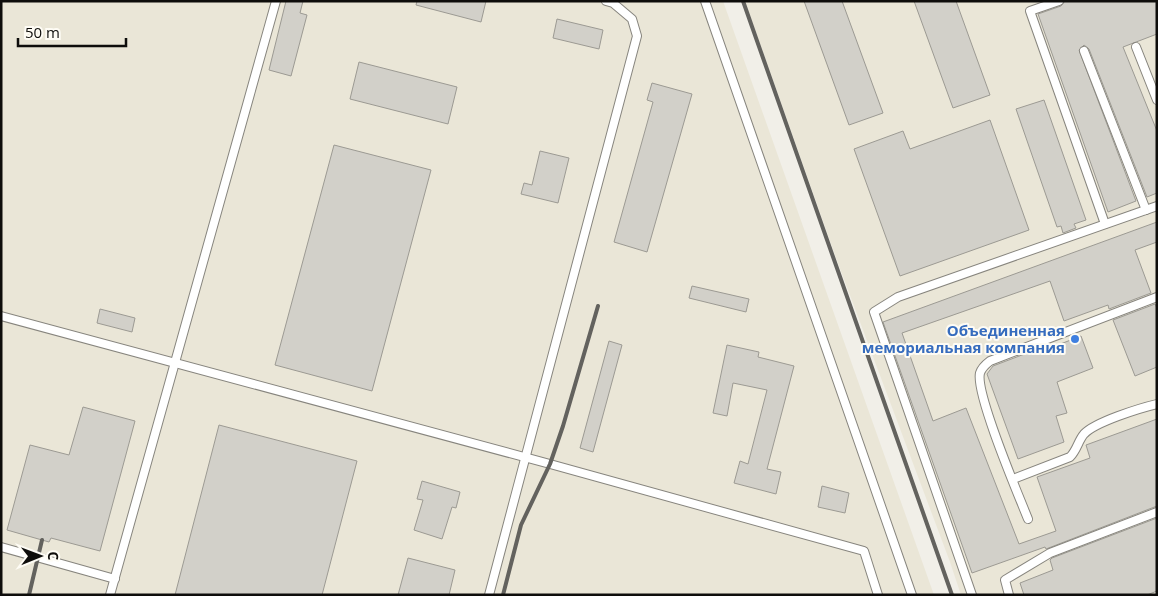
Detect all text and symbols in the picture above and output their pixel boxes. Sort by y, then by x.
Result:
scale bar [18,15,125,47]
text: 50 m [25,22,60,42]
place label: Объединенная мемориальная компания [862,320,1065,357]
marker: Объединенная мемориальная компания [1069,333,1081,345]
north arrow [15,531,65,581]
text: С [44,551,63,560]

